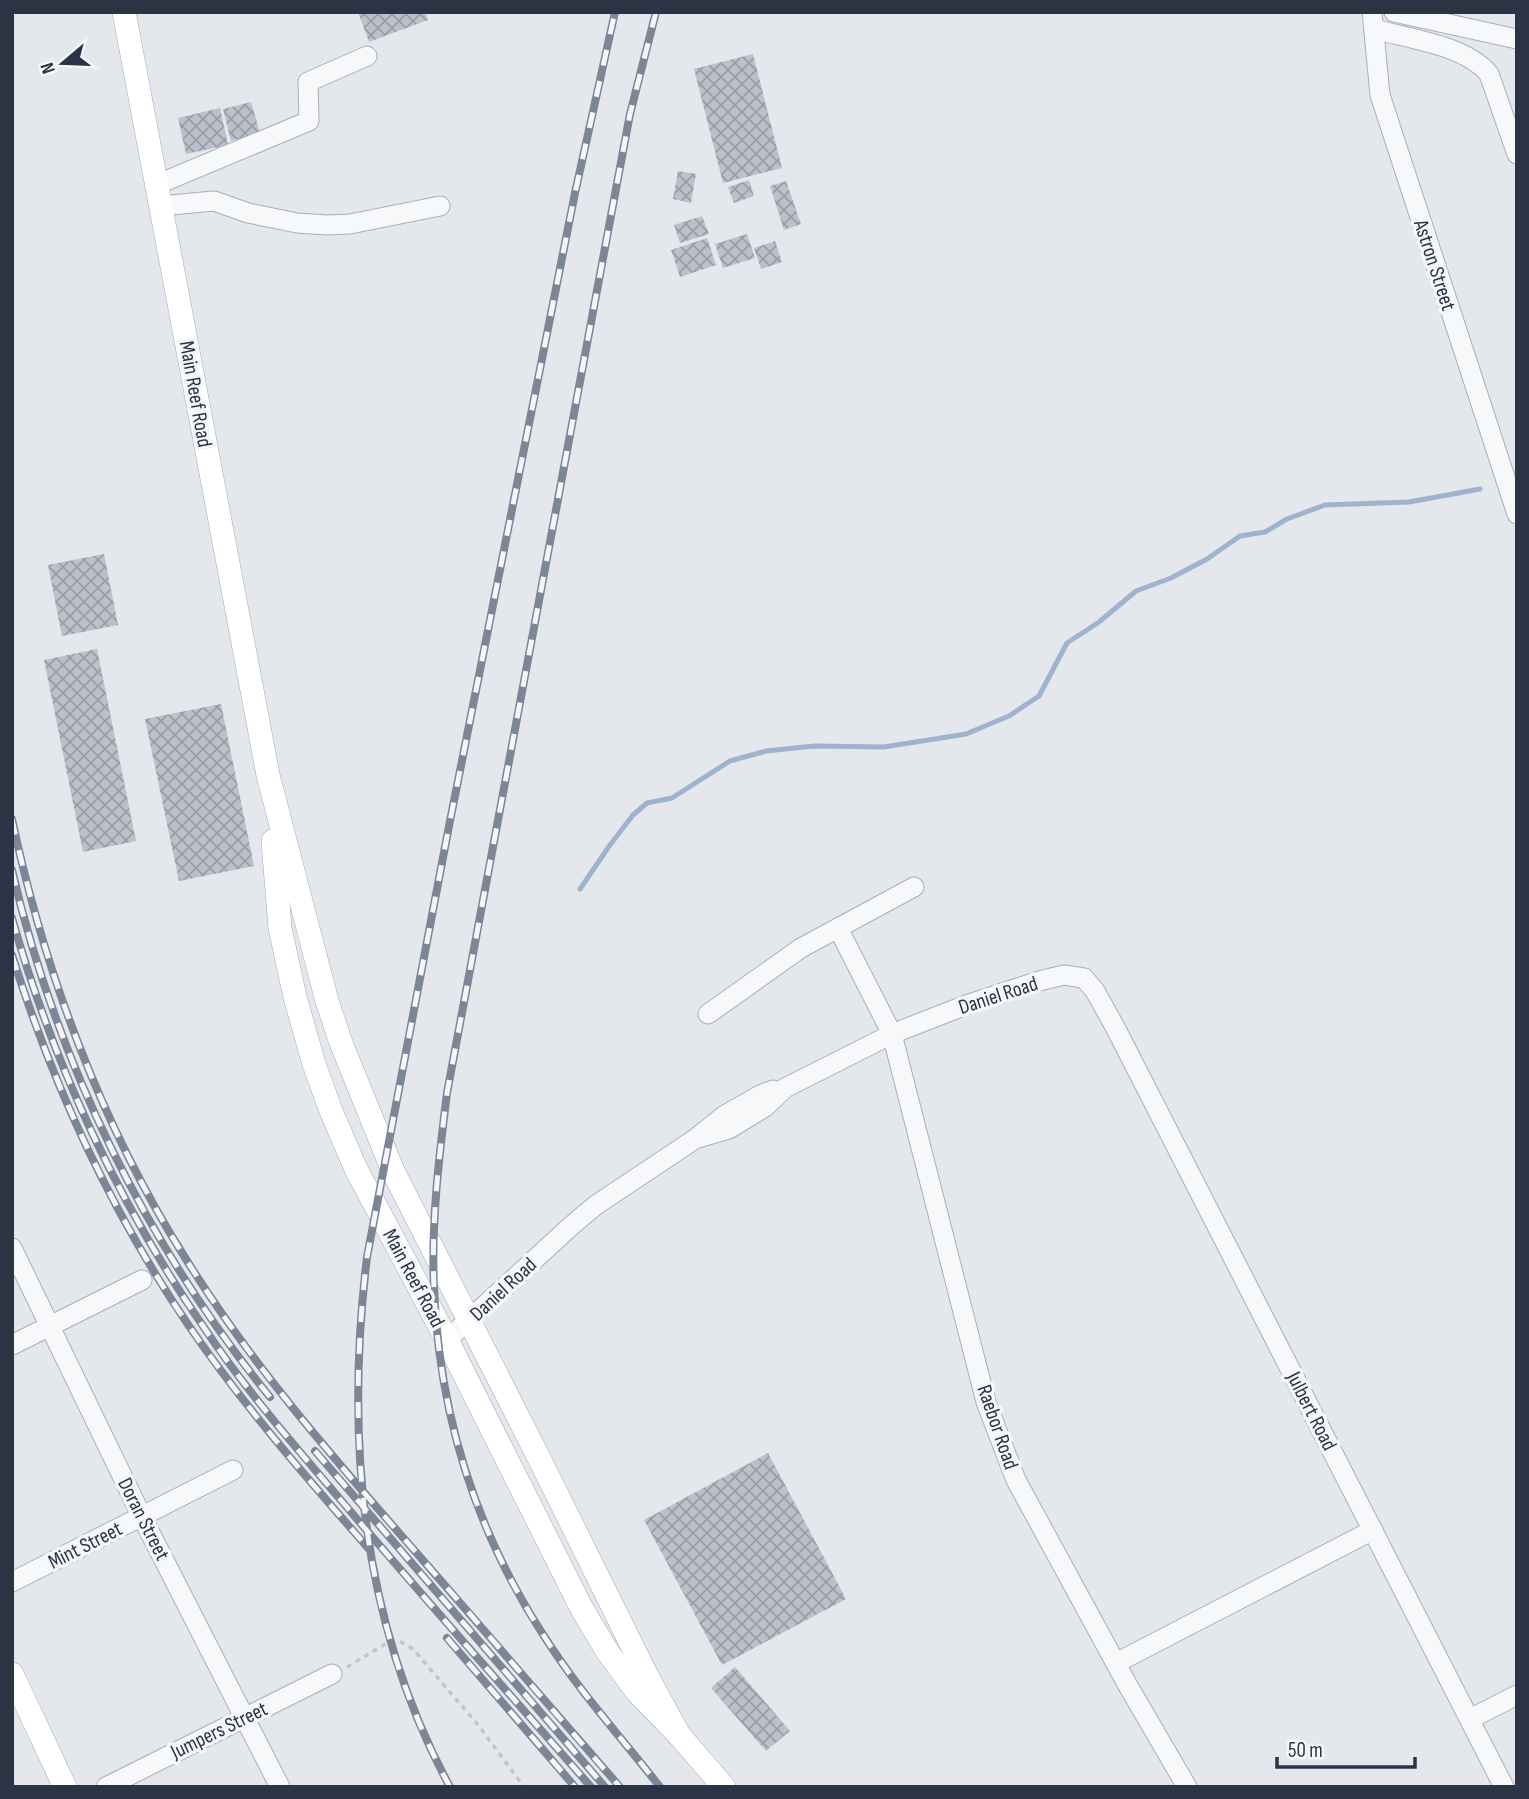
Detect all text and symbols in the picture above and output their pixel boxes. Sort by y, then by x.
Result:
north arrow [28,28,98,98]
text: N [36,60,61,77]
street label: Astron Street [1408,216,1461,314]
street label: Main Reef Road [174,339,217,449]
street label: Daniel Road [955,971,1041,1020]
street label: Main Reef Road [377,1225,450,1332]
street label: Daniel Road [465,1252,542,1326]
street label: Julbert Road [1281,1367,1342,1455]
street label: Raebor Road [971,1382,1024,1473]
street label: Doran Street [112,1474,175,1565]
street label: Mint Street [44,1516,126,1575]
street label: Jumpers Street [166,1696,272,1765]
scale bar [1277,1726,1415,1770]
text: 50 m [1288,1738,1323,1763]

